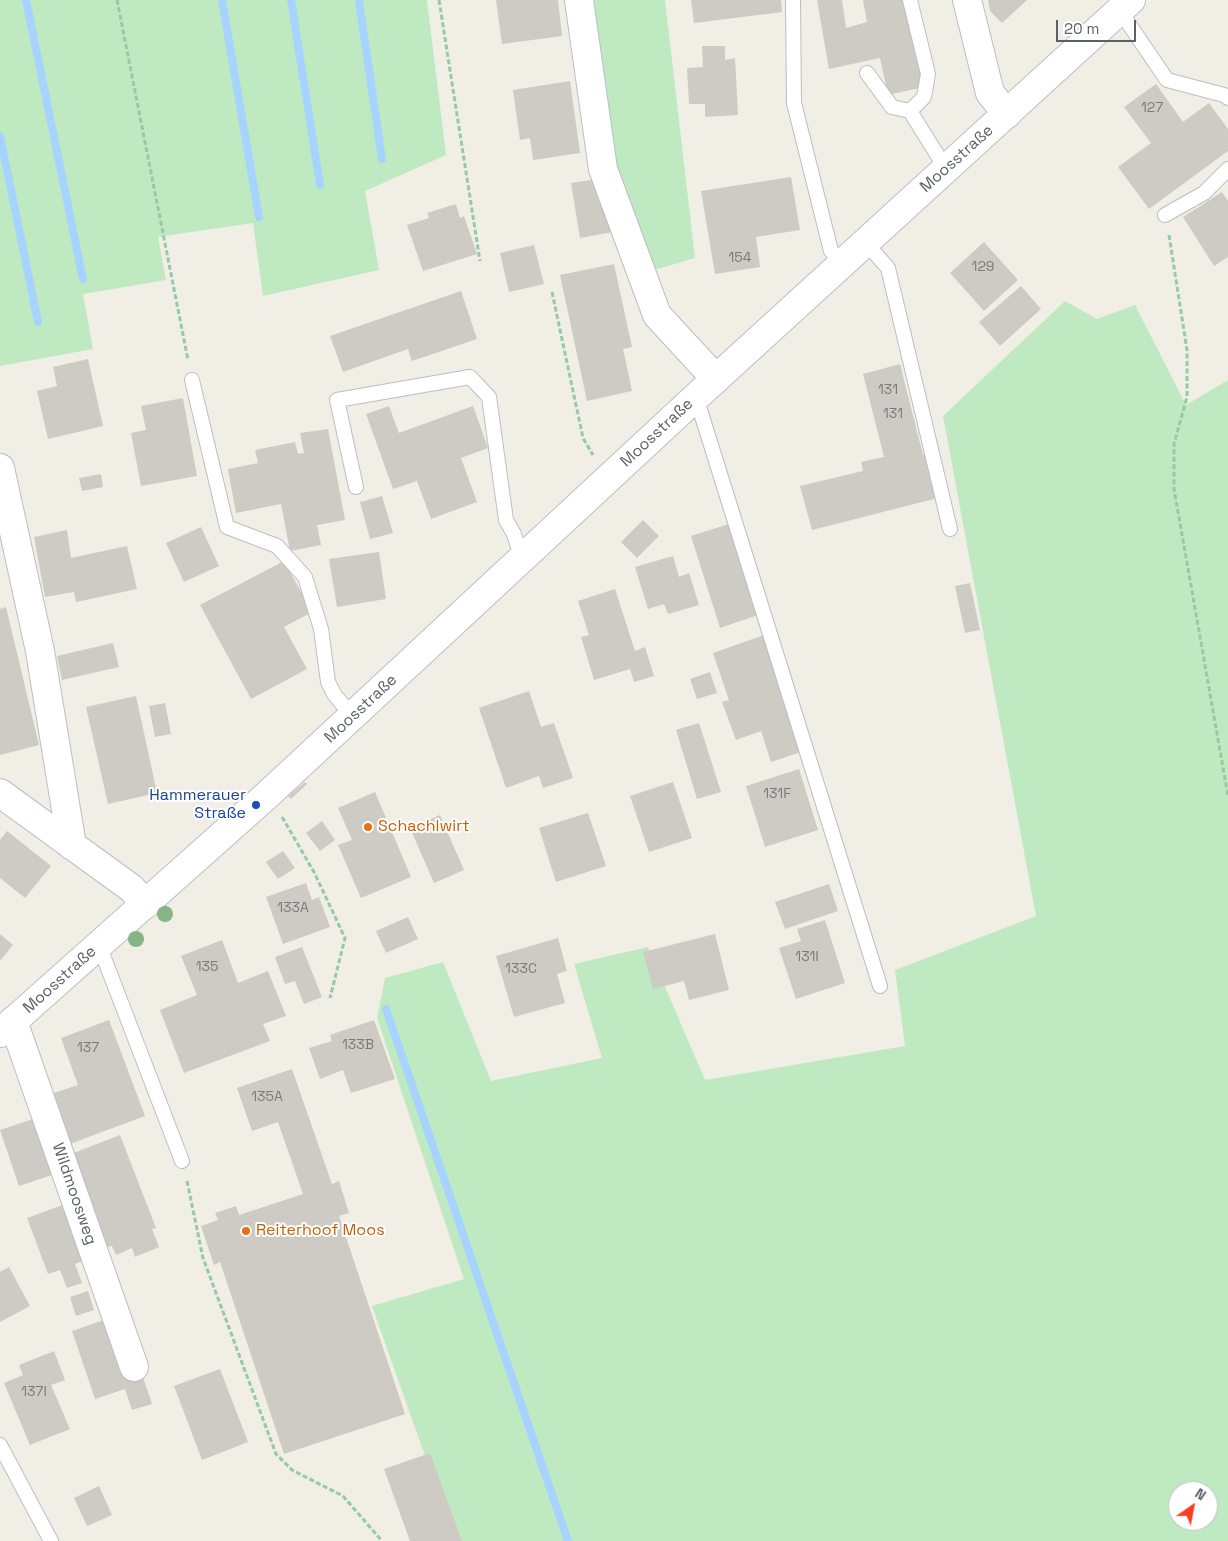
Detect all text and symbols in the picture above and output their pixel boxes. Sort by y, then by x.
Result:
scale bar [1058,10,1138,42]
text: 20 m [1064,19,1099,38]
house number: 127 [1141,100,1163,116]
street label: Moosstraße [916,121,998,197]
house number: 154 [729,250,751,266]
house number: 129 [972,259,994,275]
house number: 131 [878,382,898,398]
street label: Moosstraße [617,395,697,471]
house number: 131 [883,406,903,422]
street label: Moosstraße [321,671,401,747]
place label: Hammerauer Straße [149,786,246,824]
house number: 131F [763,786,791,802]
marker: Hammerauer Straße [250,799,262,811]
place label: Schachlwirt [378,817,470,837]
marker: Schachlwirt [362,821,374,833]
house number: 133A [277,900,309,916]
street label: Moosstraße [19,942,101,1018]
house number: 131I [795,949,819,965]
house number: 135 [196,959,218,975]
house number: 133C [505,961,537,977]
house number: 133B [342,1037,374,1053]
house number: 137 [77,1040,99,1056]
house number: 135A [251,1089,283,1105]
street label: Wildmoosweg [48,1141,100,1247]
place label: Reiterhoof Moos [256,1221,385,1241]
marker: Reiterhoof Moos [240,1225,252,1237]
house number: 137I [21,1384,47,1400]
north arrow [1168,1481,1218,1531]
text: N [1192,1484,1209,1504]

